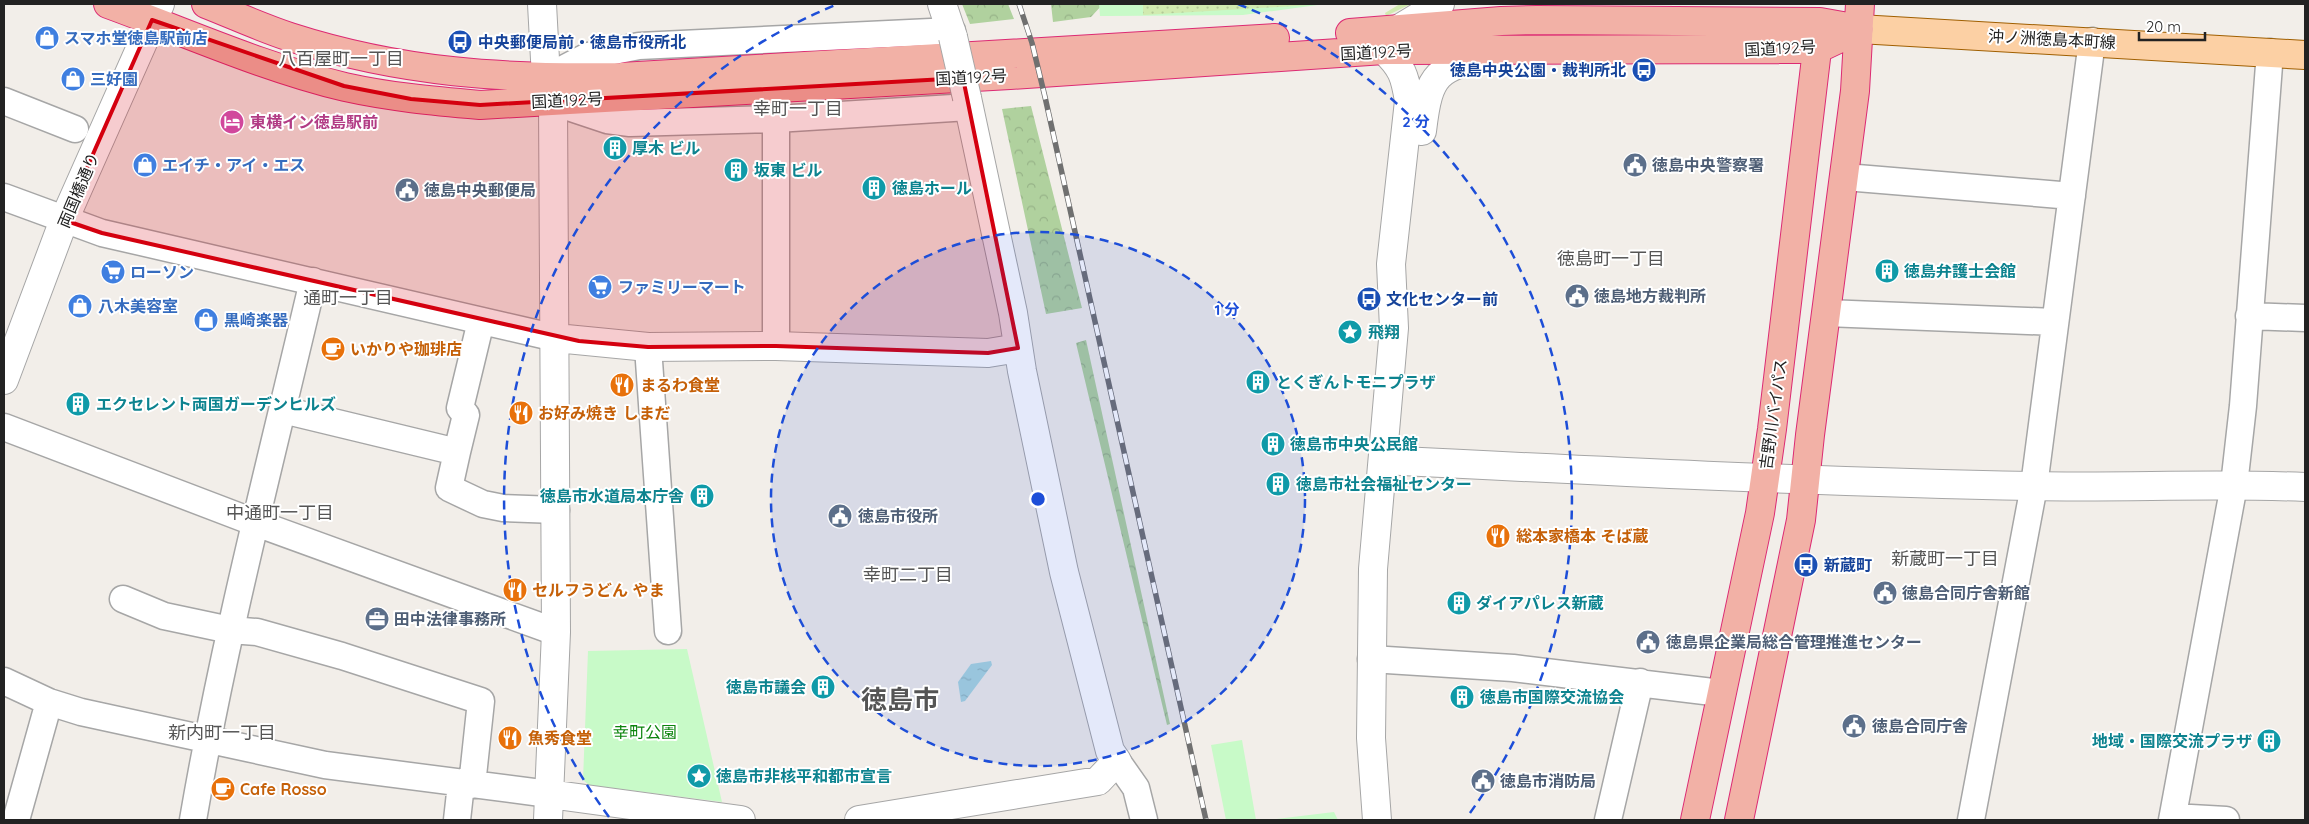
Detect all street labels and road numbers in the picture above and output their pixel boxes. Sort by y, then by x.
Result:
street label: 沖ノ洲徳島本町線 [1988,26,2116,52]
street label: 国道192号 [1744,36,1816,60]
street label: 国道192号 [1340,40,1412,64]
street label: 国道192号 [935,65,1007,89]
street label: 国道192号 [531,88,603,112]
street label: 両国橋通り [53,149,103,231]
street label: 吉野川バイパス [1755,357,1791,471]

